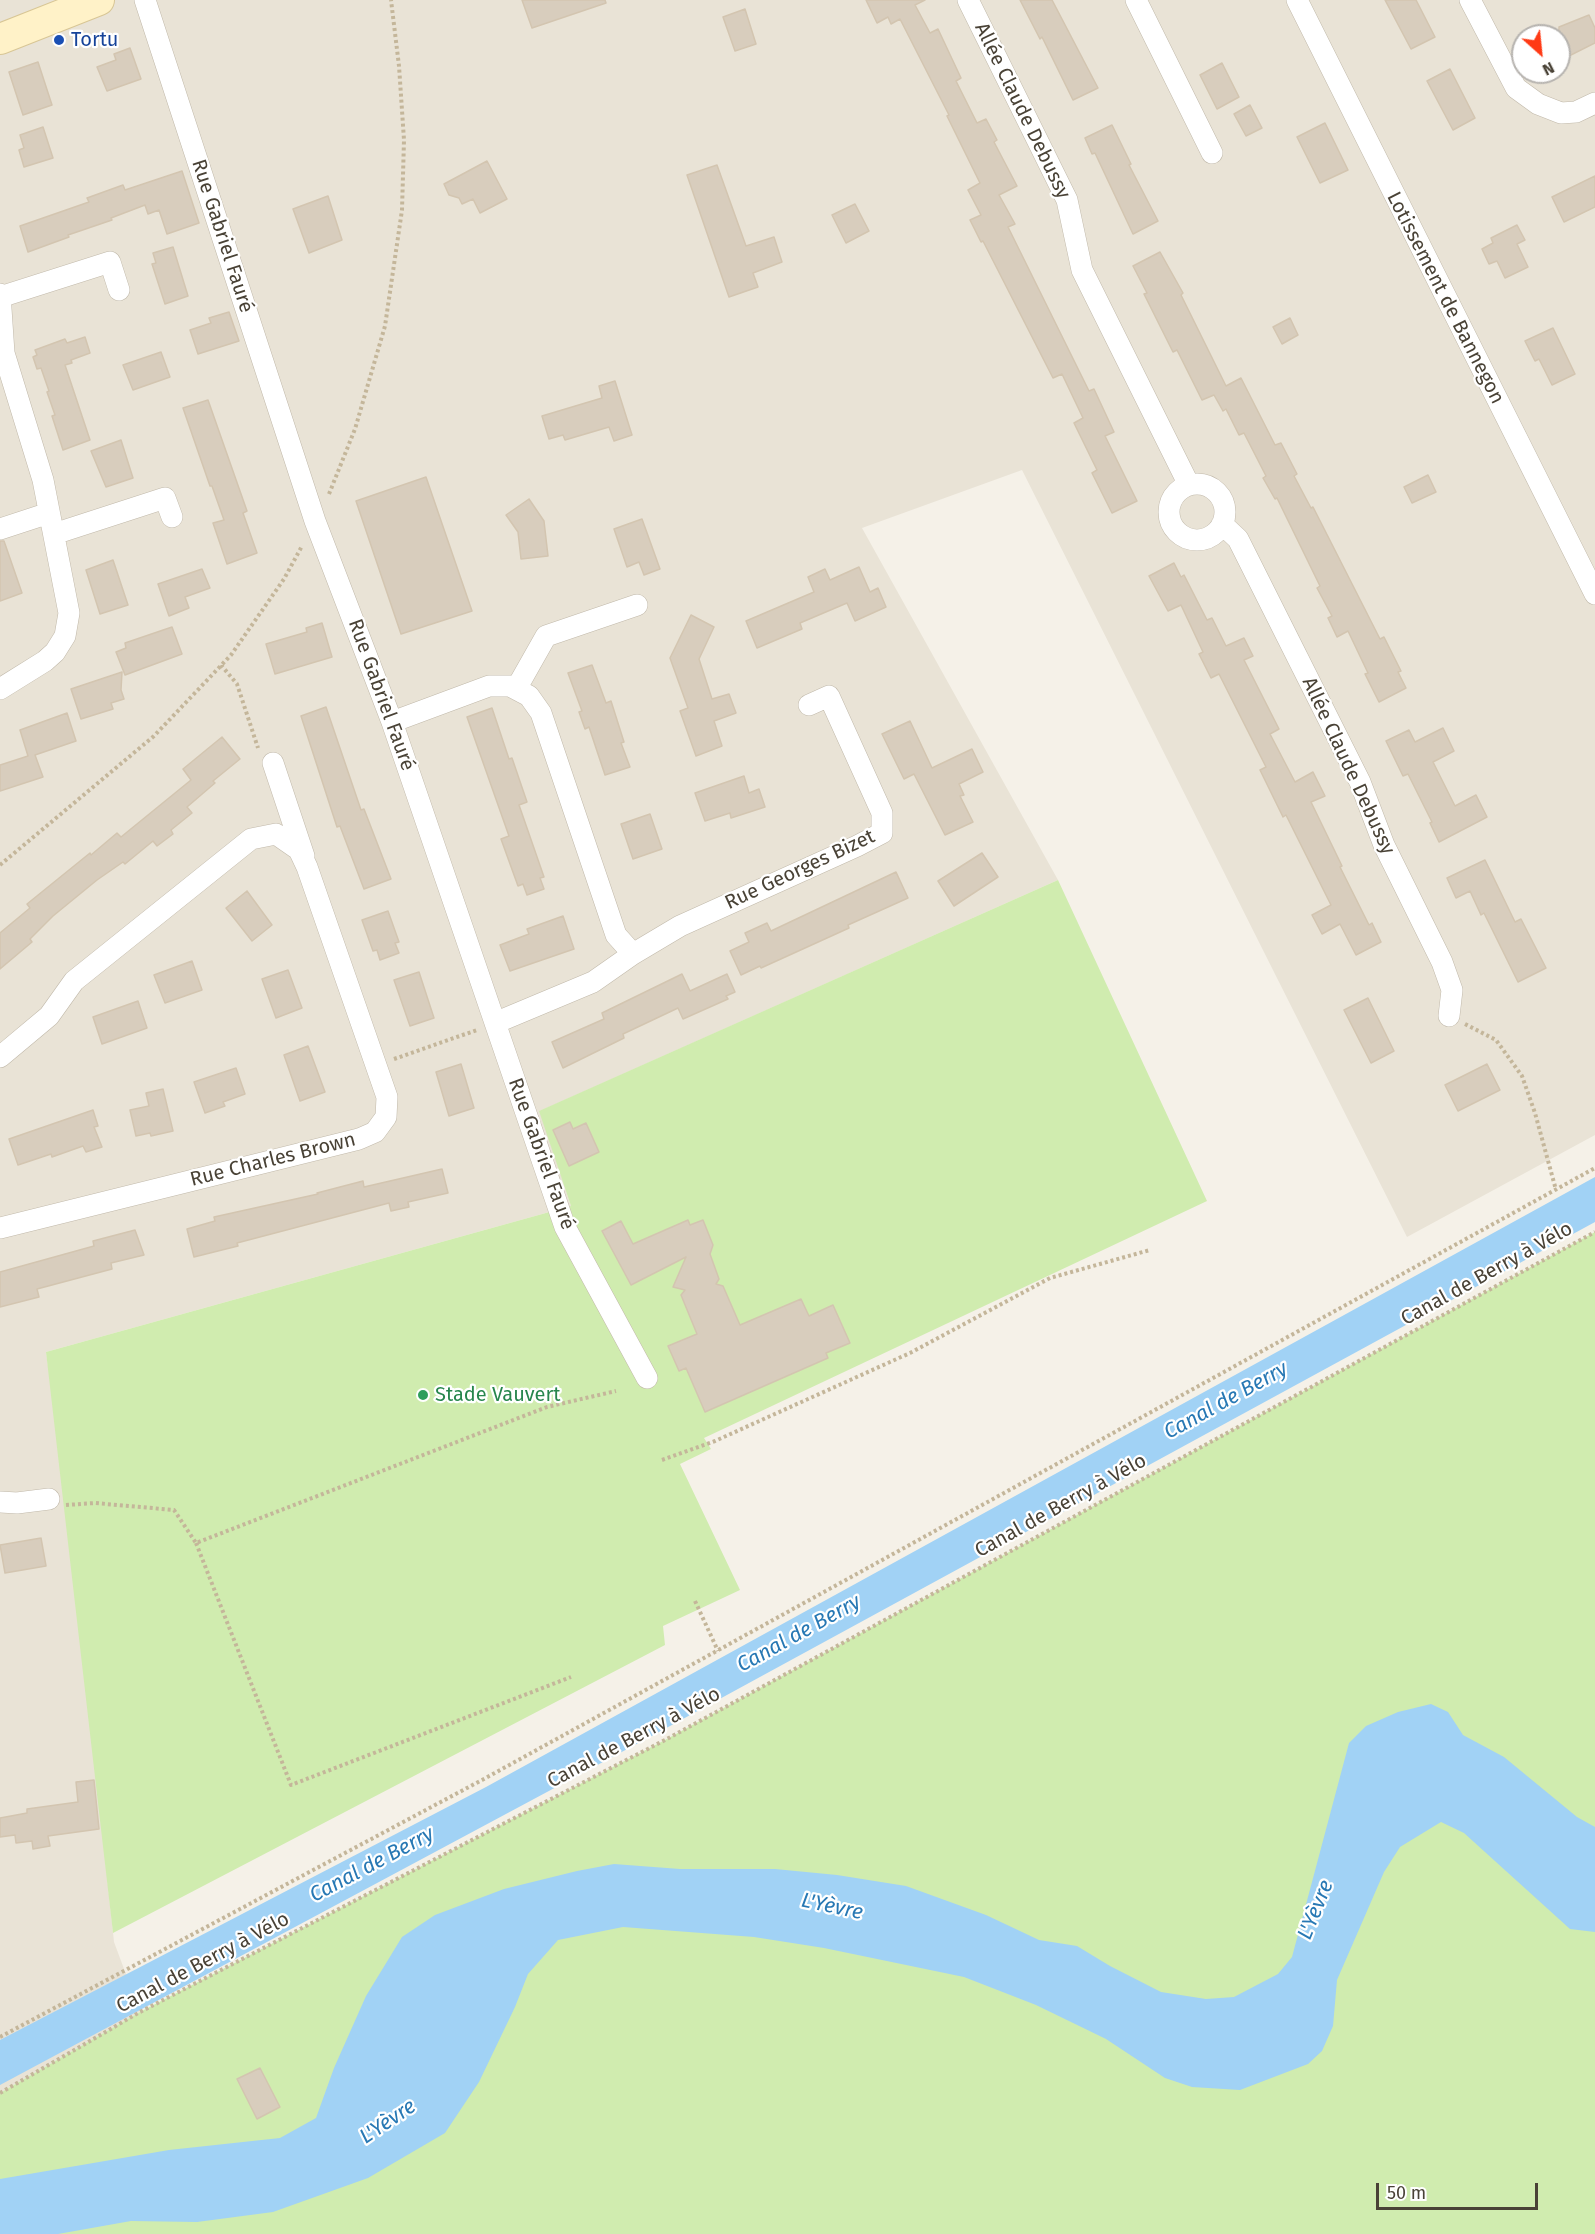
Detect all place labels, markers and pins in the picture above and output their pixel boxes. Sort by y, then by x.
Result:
place label: Tortu [71,28,118,52]
marker: Tortu [52,33,66,47]
place label: Stade Vauvert [435,1383,560,1407]
marker: Stade Vauvert [416,1388,430,1402]

